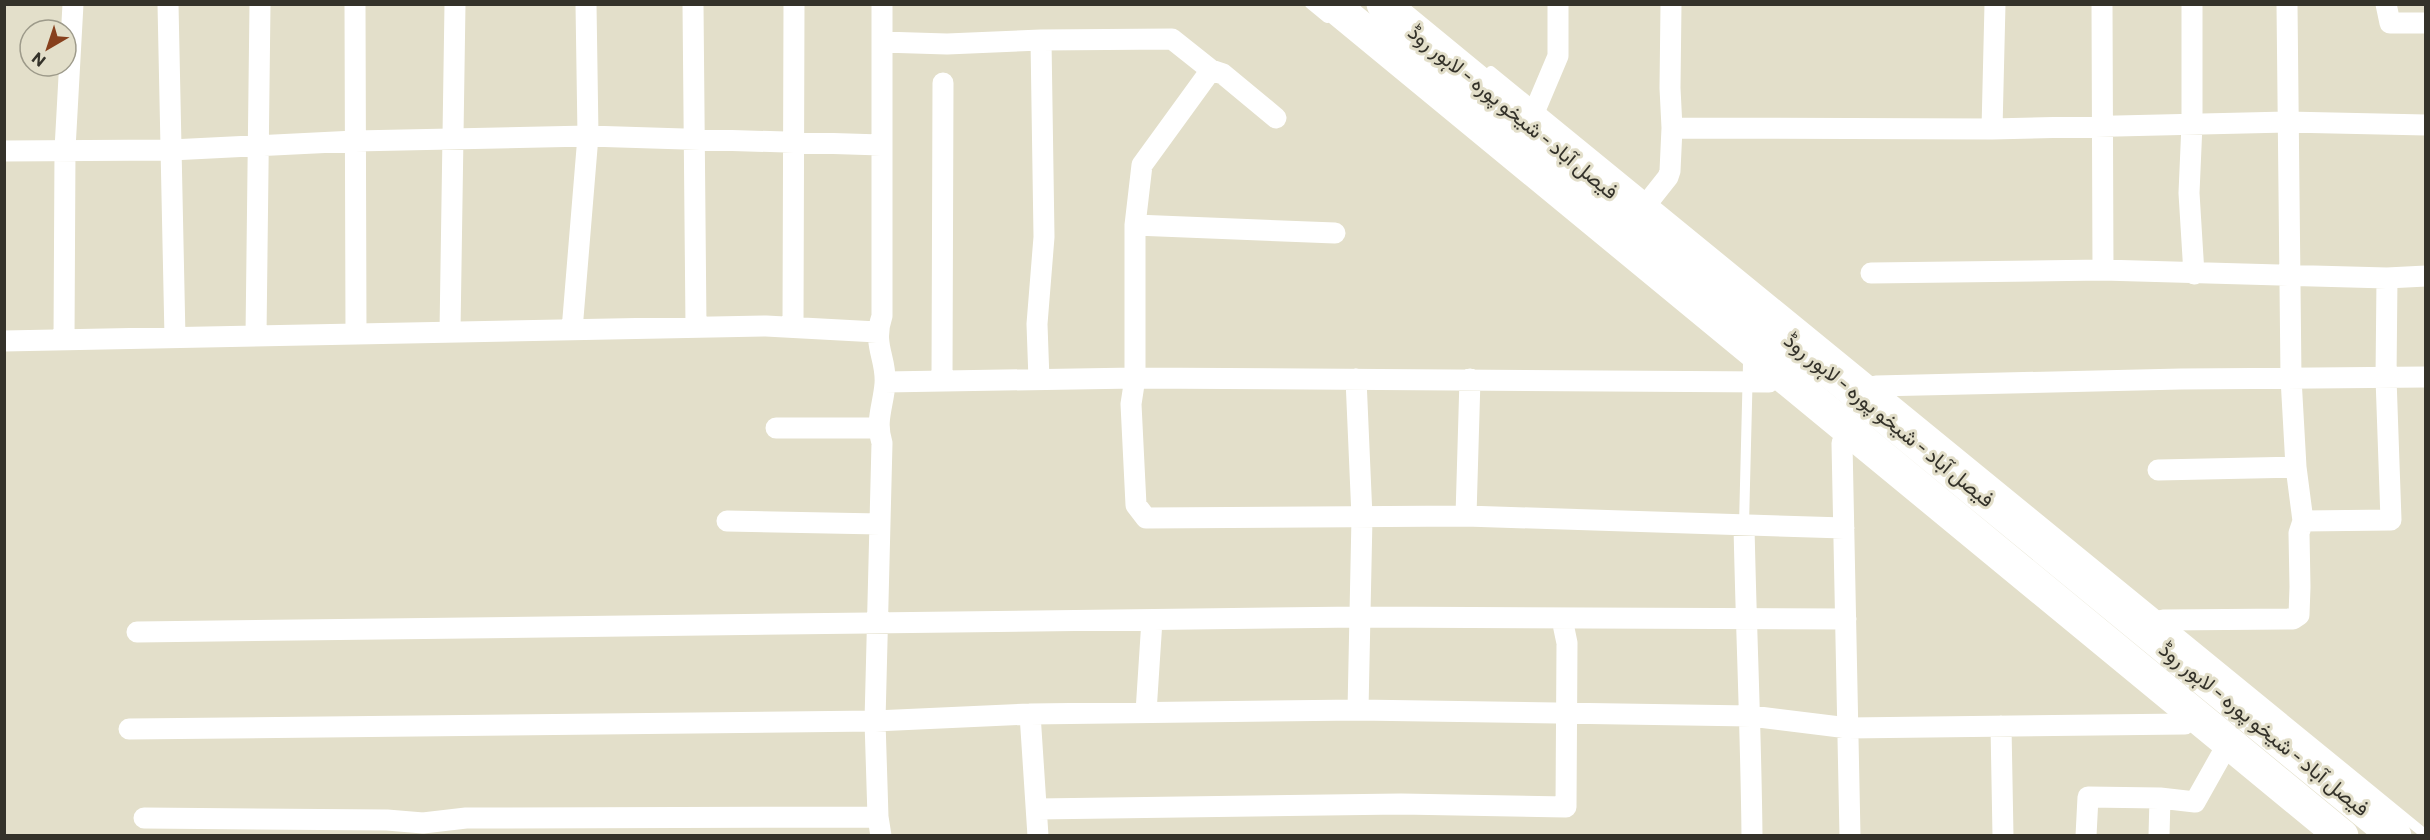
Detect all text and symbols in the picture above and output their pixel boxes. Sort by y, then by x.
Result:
north arrow [18,18,78,78]
street label: فیصل آباد - شیخو پورہ - لاہور روڈ [1402,19,1624,206]
text: N [28,49,49,71]
street label: فیصل آباد - شیخو پورہ - لاہور روڈ [1778,327,2000,514]
street label: فیصل آباد - شیخو پورہ - لاہور روڈ [2153,636,2375,823]

